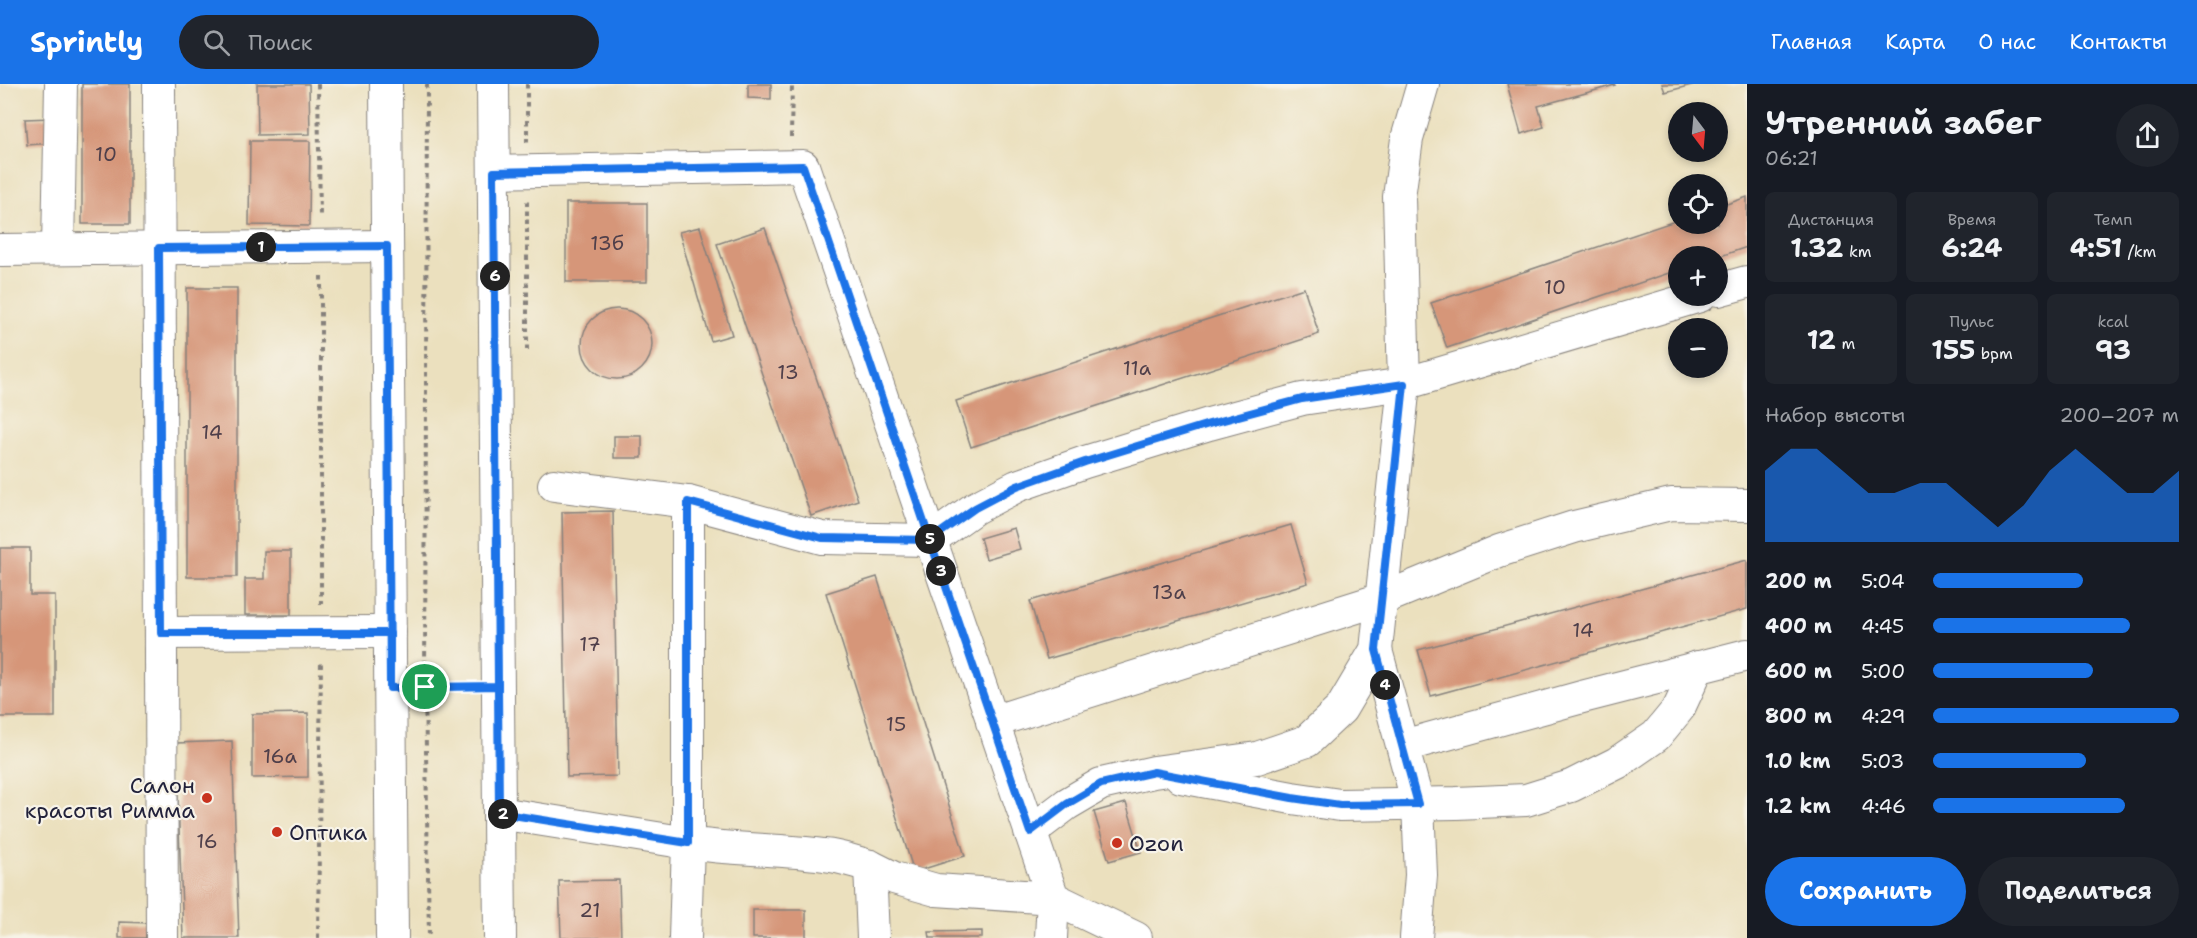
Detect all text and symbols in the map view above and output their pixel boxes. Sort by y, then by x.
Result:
search box [179,15,599,69]
text: Sprintly [30,23,143,61]
icon: search [200,26,233,59]
text: Поиск [248,28,312,57]
text: Главная [1771,28,1852,56]
text: Карта [1885,28,1945,56]
text: О нас [1978,28,2036,56]
text: Контакты [2069,28,2167,56]
text: Утренний забег [1765,100,2042,145]
north arrow [1668,102,1728,162]
map controls [1668,102,1728,378]
button: share [2116,104,2179,167]
house number: 10 [95,141,117,167]
text: 06:21 [1765,145,1818,171]
button: locate [1668,174,1728,234]
text: Дистанция [1788,209,1874,230]
text: Время [1948,209,1996,230]
text: Темп [2094,209,2132,230]
house number: 13б [590,230,624,256]
text: 1.32 [1790,230,1844,265]
text: 6:24 [1942,230,2002,265]
text: 4:51 [2070,230,2122,265]
pin: 1 [246,232,276,262]
text: 1 [257,236,265,257]
text: km [1844,241,1872,262]
text: /km [2122,241,2156,262]
button: + [1668,246,1728,306]
pin: 6 [480,261,510,291]
text: 6 [489,265,501,286]
house number: 10 [1544,274,1566,300]
text: Пульс [1950,311,1994,332]
text: kcal [2097,311,2129,332]
button: − [1668,318,1728,378]
text: 12 [1807,322,1836,357]
text: 155 [1931,332,1975,367]
text: 93 [2095,332,2131,367]
text: m [1836,333,1855,354]
text: bpm [1975,343,2013,364]
house number: 11а [1123,355,1152,381]
house number: 13 [777,359,799,385]
text: Набор высоты [1765,402,1905,428]
text: 200–207 m [2059,402,2179,428]
house number: 14 [201,419,223,445]
pin: 5 [915,524,945,554]
text: 5 [925,528,935,549]
pin: 3 [926,556,956,586]
text: 3 [935,560,947,581]
text: 200 m [1765,568,1832,594]
text: 5:04 [1861,568,1905,594]
house number: 13а [1152,579,1186,605]
text: 400 m [1765,613,1832,639]
text: 4:45 [1861,613,1904,639]
house number: 14 [1572,617,1594,643]
house number: 17 [579,631,601,657]
text: 600 m [1765,658,1832,684]
text: 5:00 [1861,658,1905,684]
pin [399,661,450,712]
icon: arrive [408,670,441,703]
pin: 4 [1370,670,1400,700]
text: 4 [1379,674,1391,695]
text: 800 m [1765,703,1832,729]
text: 4:29 [1861,703,1906,729]
house number: 15 [886,711,906,737]
house number: 16а [263,743,298,769]
text: 1.0 km [1765,748,1830,774]
text: 5:03 [1861,748,1904,774]
place label: Салон красоты Римма [25,771,195,825]
marker: Салон красоты Римма [200,791,214,805]
text: 1.2 km [1765,793,1831,819]
text: 4:46 [1861,793,1906,819]
pin: 2 [488,799,518,829]
text: 2 [497,803,509,824]
place label: Оптика [289,818,368,847]
marker: Оптика [270,825,284,839]
house number: 16 [196,828,218,854]
place label: Ozon [1129,829,1184,858]
marker: Ozon [1110,836,1124,850]
button: Сохранить [1765,857,1966,926]
button: Поделиться [1978,857,2179,926]
house number: 21 [579,897,601,923]

